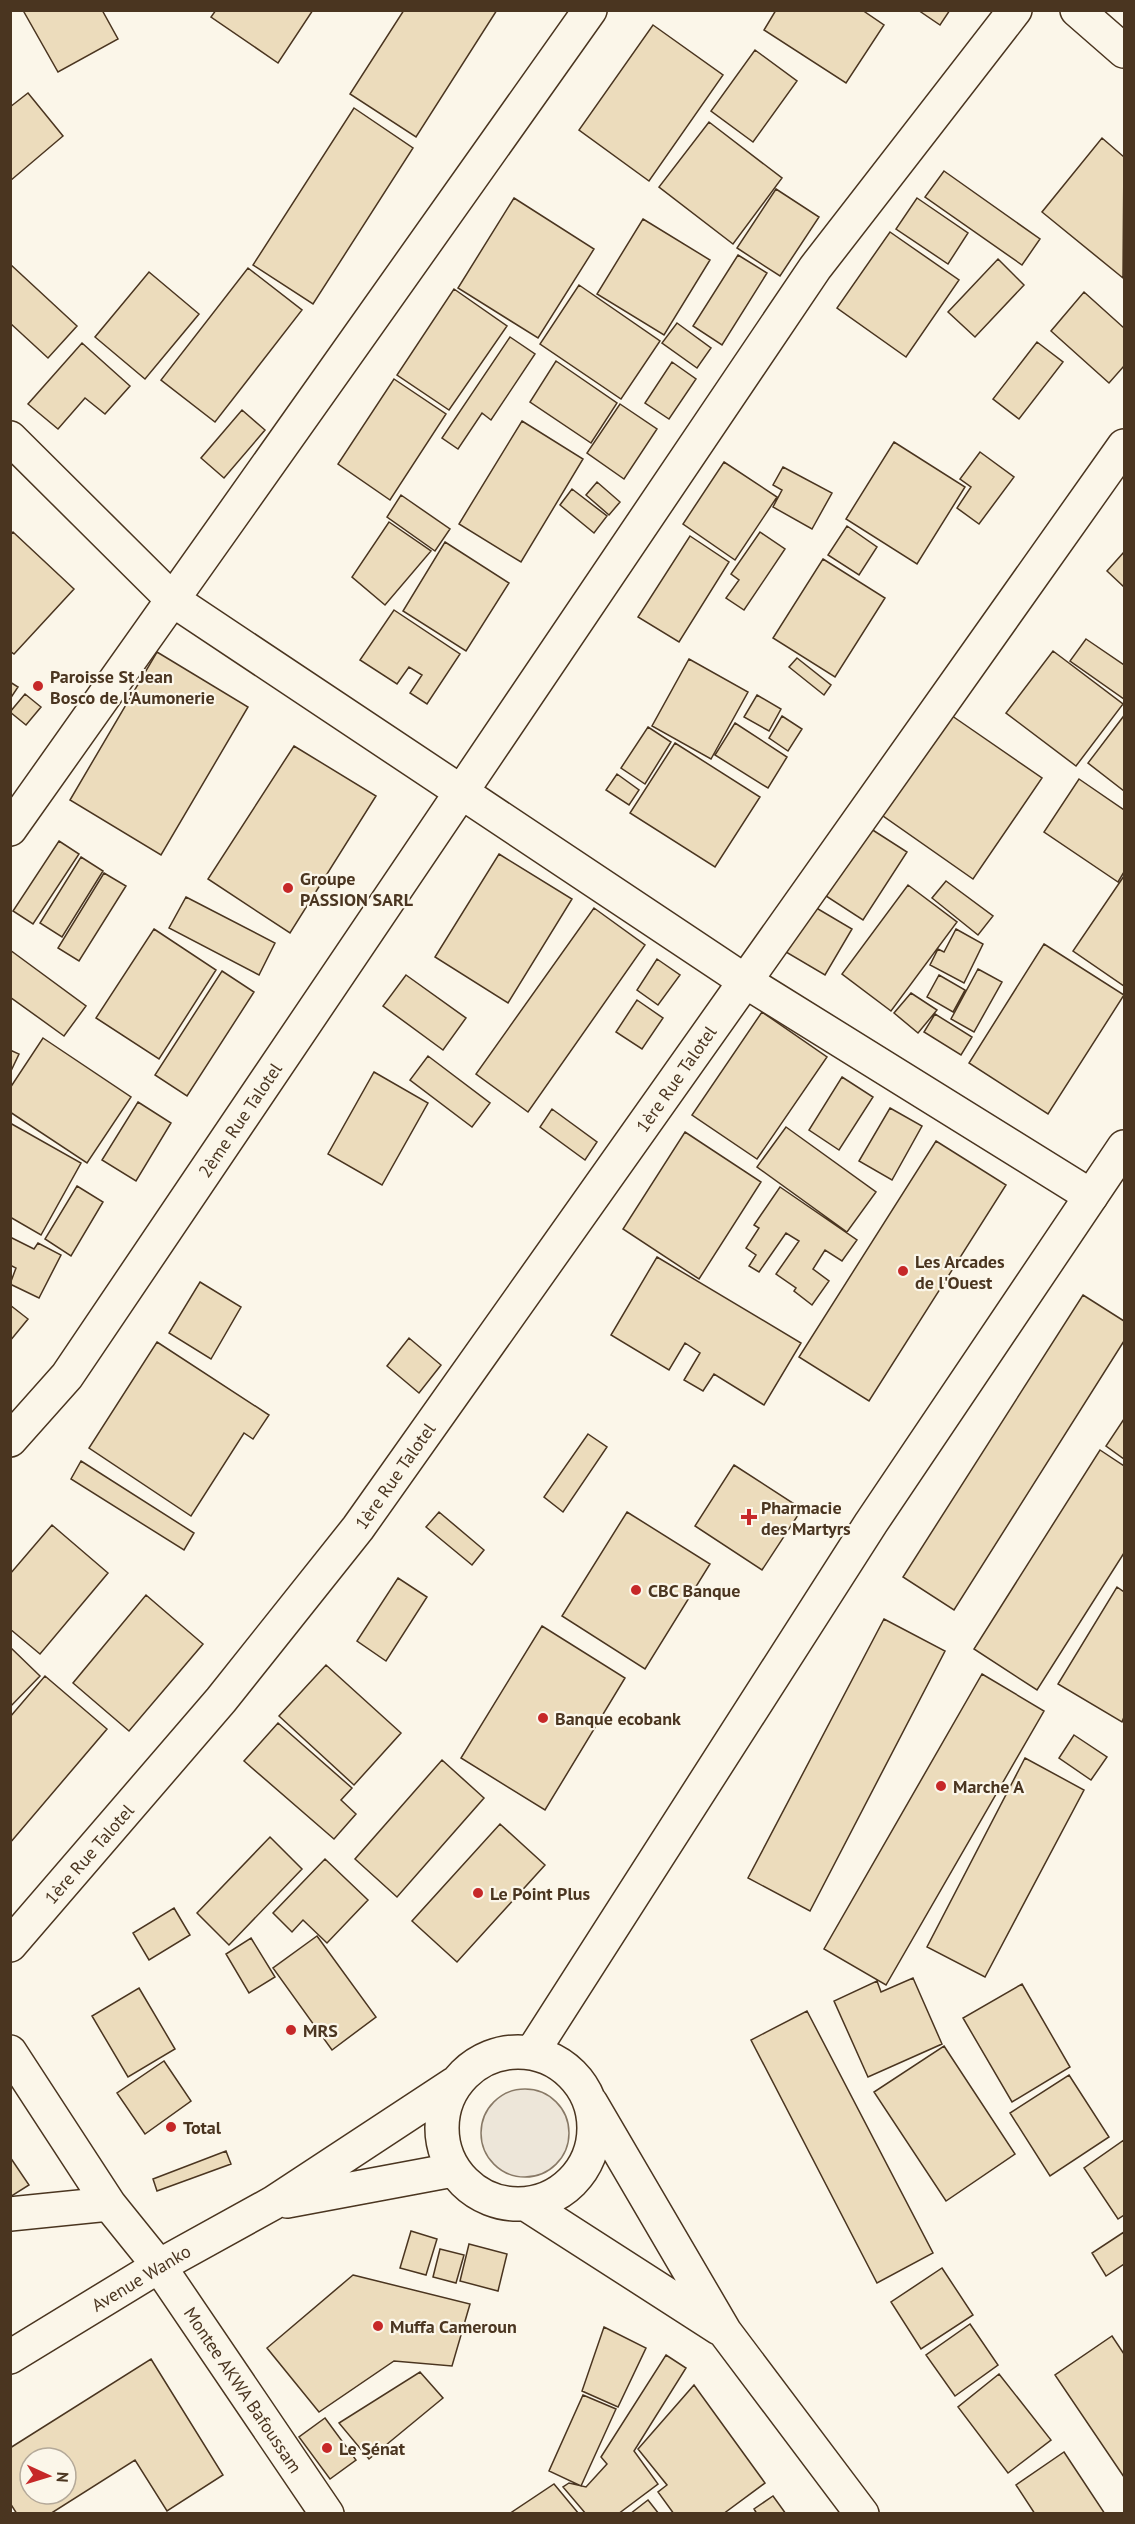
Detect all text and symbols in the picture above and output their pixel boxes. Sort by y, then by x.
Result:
place label: Paroisse St Jean Bosco de l'Aumonerie [50,665,215,709]
marker: Paroisse St Jean Bosco de l'Aumonerie [31,679,45,693]
place label: Groupe PASSION SARL [300,867,414,911]
marker: Groupe PASSION SARL [281,881,295,895]
street label: 1ère Rue Talotel [631,1021,722,1137]
street label: 2ème Rue Talotel [193,1058,287,1182]
place label: Les Arcades de l'Ouest [915,1250,1005,1294]
marker: Les Arcades de l'Ouest [896,1264,910,1278]
street label: 1ère Rue Talotel [350,1418,441,1534]
place label: Pharmacie des Martyrs [761,1496,851,1540]
marker: Pharmacie des Martyrs [742,1510,756,1524]
place label: CBC Banque [648,1579,740,1602]
marker: CBC Banque [629,1583,643,1597]
place label: Banque ecobank [555,1707,681,1730]
marker: Banque ecobank [536,1711,550,1725]
place label: Marche A [953,1775,1024,1798]
marker: Marche A [934,1779,948,1793]
street label: 1ère Rue Talotel [39,1799,139,1909]
place label: Le Point Plus [490,1882,590,1905]
marker: Le Point Plus [471,1886,485,1900]
place label: MRS [303,2019,338,2042]
marker: MRS [284,2023,298,2037]
place label: Total [183,2116,222,2139]
marker: Total [164,2120,178,2134]
street label: Avenue Wanko [87,2239,195,2317]
street label: Montee AKWA Bafoussam [179,2303,307,2477]
place label: Muffa Cameroun [390,2315,517,2338]
marker: Muffa Cameroun [371,2319,385,2333]
place label: Le Sénat [339,2437,406,2460]
marker: Le Sénat [320,2441,334,2455]
north arrow [18,2446,78,2506]
text: N [53,2471,73,2483]

